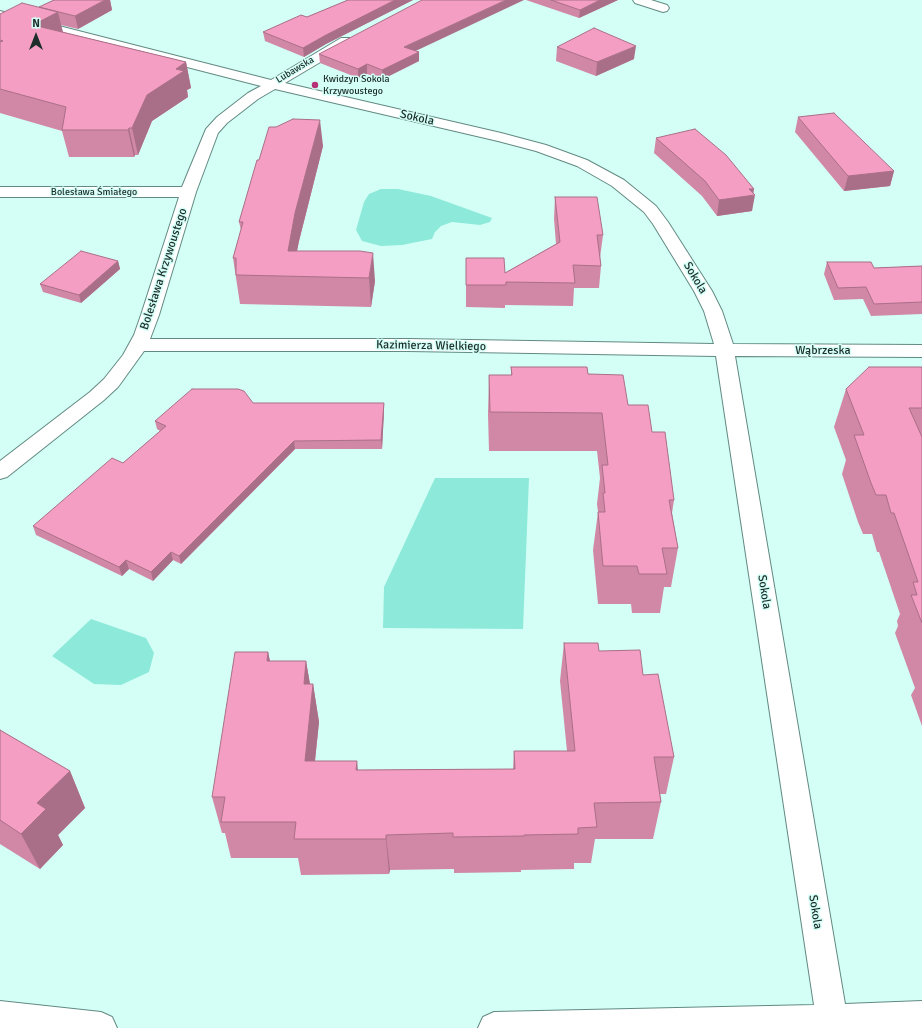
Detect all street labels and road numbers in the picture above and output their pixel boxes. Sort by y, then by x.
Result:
street label: Lubawska [274,54,316,86]
street label: Sokola [399,107,435,129]
street label: Bolesława Śmiałego [51,186,137,198]
street label: Bolesława Krzywoustego [137,206,191,332]
street label: Sokola [680,259,710,297]
street label: Kazimierza Wielkiego [376,338,486,354]
street label: Wąbrzeska [795,344,851,358]
street label: Sokola [754,574,774,610]
street label: Sokola [805,894,825,930]

